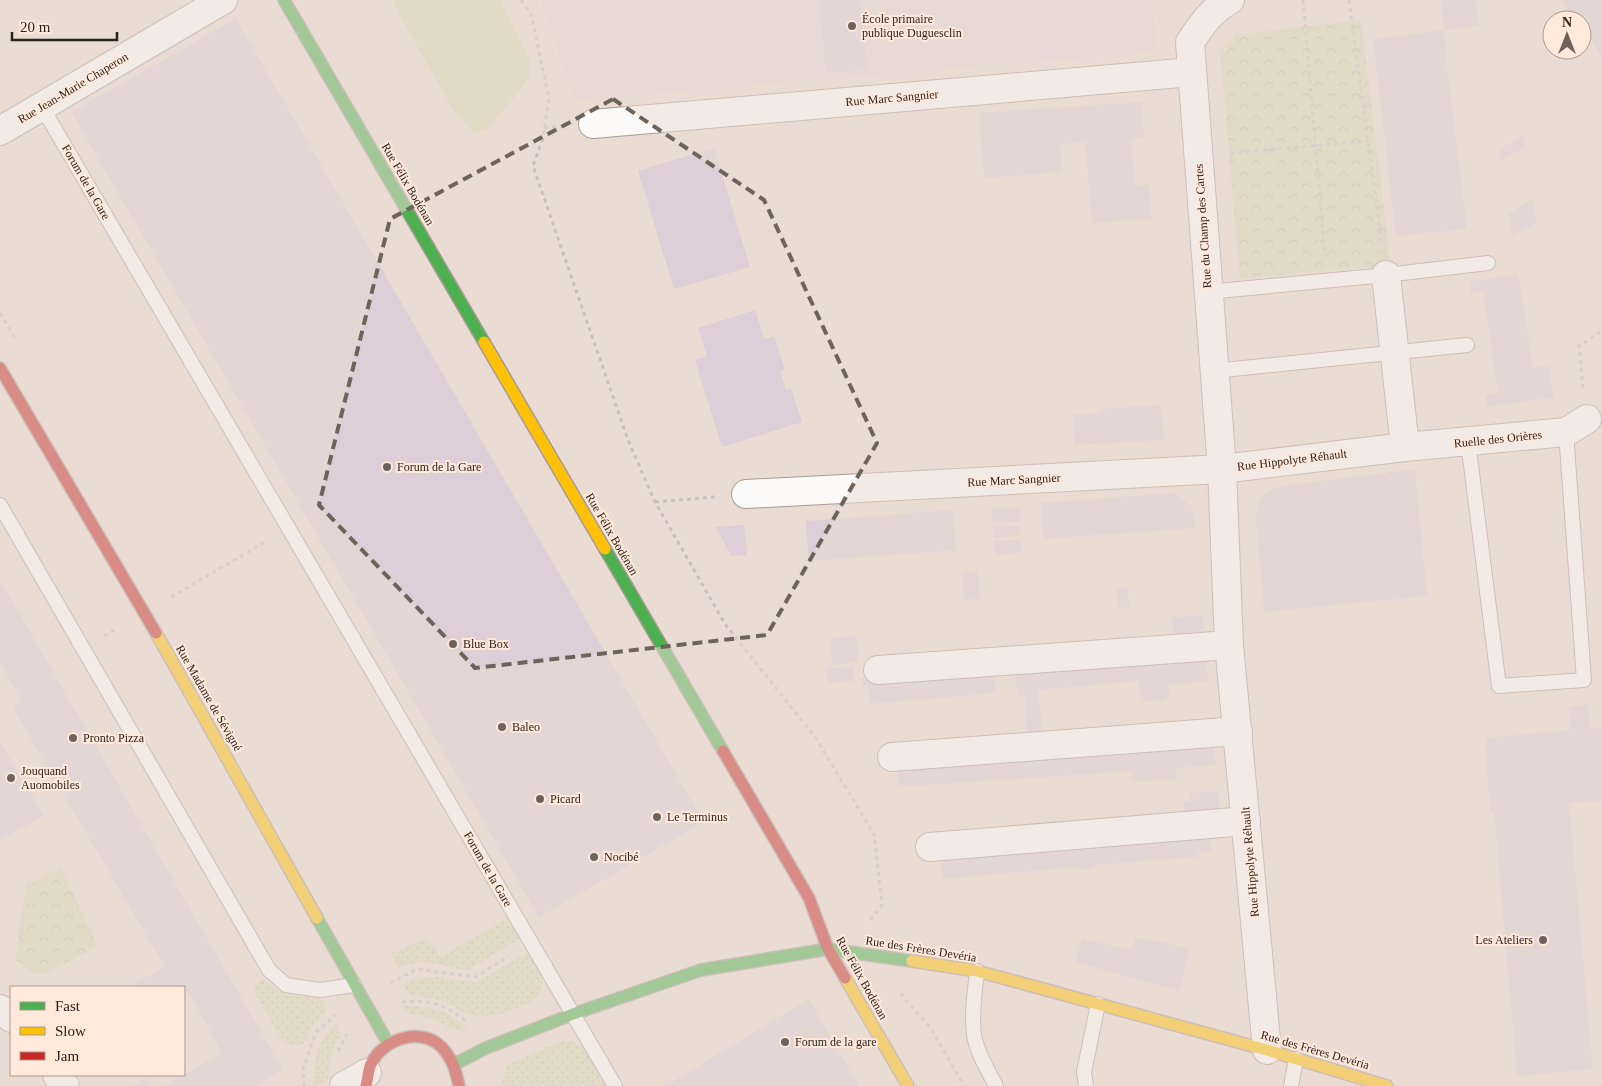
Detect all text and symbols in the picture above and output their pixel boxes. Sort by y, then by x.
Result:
scale bar [12,10,118,42]
north arrow [1542,10,1592,60]
place label: École primaire publique Duguesclin [862,12,962,40]
text: N [1562,15,1572,30]
text: 20 m [20,19,51,35]
marker: École primaire publique Duguesclin [846,20,858,32]
street label: Rue Jean-Marie Chaperon [15,50,131,126]
street label: Rue Marc Sangnier [845,87,939,109]
street label: Rue Félix Bodénan [379,140,437,228]
street label: Forum de la Gare [59,142,113,222]
street label: Rue du Champ des Cartes [1192,163,1214,289]
street label: Ruelle des Orières [1453,427,1543,451]
street label: Rue Hippolyte Réhault [1236,446,1348,474]
place label: Forum de la Gare [397,460,481,474]
marker: Forum de la Gare [381,461,393,473]
street label: Rue Marc Sangnier [967,471,1061,489]
street label: Rue Félix Bodénan [583,490,641,578]
place label: Blue Box [463,637,509,651]
marker: Blue Box [447,638,459,650]
street label: Rue Madame de Sévigné [173,642,245,754]
place label: Baleo [512,720,540,734]
marker: Baleo [496,721,508,733]
place label: Pronto Pizza [83,731,145,745]
marker: Pronto Pizza [67,732,79,744]
place label: Jouquand Auomobiles [21,764,80,792]
marker: Jouquand Auomobiles [5,772,17,784]
place label: Picard [550,792,581,806]
marker: Picard [534,793,546,805]
street label: Rue Hippolyte Réhault [1238,806,1262,918]
place label: Le Terminus [667,810,728,824]
marker: Le Terminus [651,811,663,823]
street label: Forum de la Gare [461,829,515,909]
place label: Nocibé [604,850,639,864]
marker: Nocibé [588,851,600,863]
street label: Rue des Frères Devéria [864,933,978,965]
place label: Les Ateliers [1475,933,1533,947]
street label: Rue Félix Bodénan [833,934,891,1022]
marker: Les Ateliers [1537,934,1549,946]
legend [10,986,185,1076]
text: Fast [55,998,81,1014]
text: Slow [55,1023,86,1039]
street label: Rue des Frères Devéria [1259,1028,1372,1072]
place label: Forum de la gare [795,1035,877,1049]
marker: Forum de la gare [779,1036,791,1048]
text: Jam [55,1048,79,1064]

